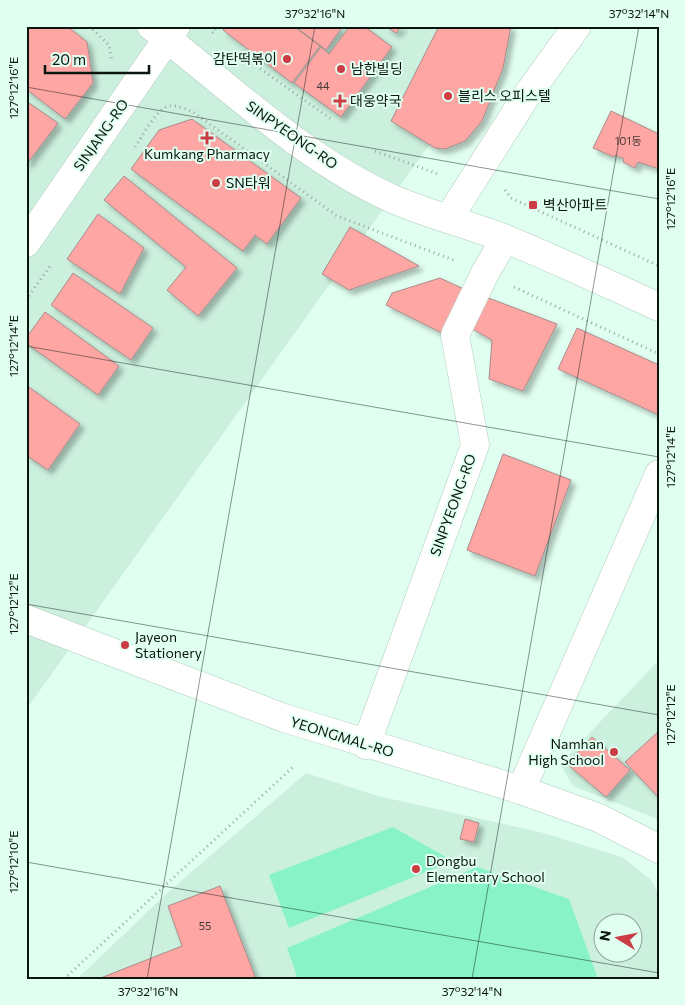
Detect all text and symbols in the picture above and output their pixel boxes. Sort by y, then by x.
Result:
text: 37°32'16"N [285,6,345,20]
text: 37°32'14"N [609,6,669,20]
scale bar [45,42,149,74]
text: 20 m [52,50,86,68]
place label: 감탄떡볶이 [213,50,277,67]
marker: 감탄떡볶이 [281,53,293,65]
text: 127°12'16"E [6,57,20,119]
place label: 남한빌딩 [351,60,403,77]
marker: 남한빌딩 [335,63,347,75]
house number: 44 [316,79,330,92]
place label: 블리스 오피스텔 [458,87,551,104]
marker: 블리스 오피스텔 [442,90,454,102]
place label: 대웅약국 [350,92,402,109]
marker: 대웅약국 [334,95,346,107]
street label: SINJANG-RO [70,96,132,174]
street label: SINPYEONG-RO [243,97,341,172]
marker: Kumkang Pharmacy [201,132,213,144]
house number: 101동 [615,134,641,147]
place label: Kumkang Pharmacy [144,145,270,162]
text: 127°12'16"E [663,168,677,230]
place label: SN타워 [226,174,271,191]
marker: SN타워 [210,177,222,189]
place label: 벽산아파트 [543,196,608,213]
marker: 벽산아파트 [527,199,539,211]
text: 127°12'14"E [6,315,20,377]
text: 127°12'14"E [663,426,677,488]
street label: SINPYEONG-RO [426,451,479,558]
text: 127°12'12"E [6,573,20,635]
place label: Jayeon Stationery [135,628,202,661]
marker: Jayeon Stationery [119,639,131,651]
text: 127°12'12"E [663,684,677,746]
street label: YEONGMAL-RO [288,713,396,760]
place label: Namhan High School [528,735,604,768]
marker: Namhan High School [608,746,620,758]
text: 127°12'10"E [6,831,20,893]
place label: Dongbu Elementary School [426,852,545,885]
marker: Dongbu Elementary School [410,863,422,875]
north arrow [592,912,642,962]
house number: 55 [199,919,211,932]
text: N [595,929,614,942]
text: 37°32'16"N [118,984,178,998]
text: 37°32'14"N [442,984,502,998]

